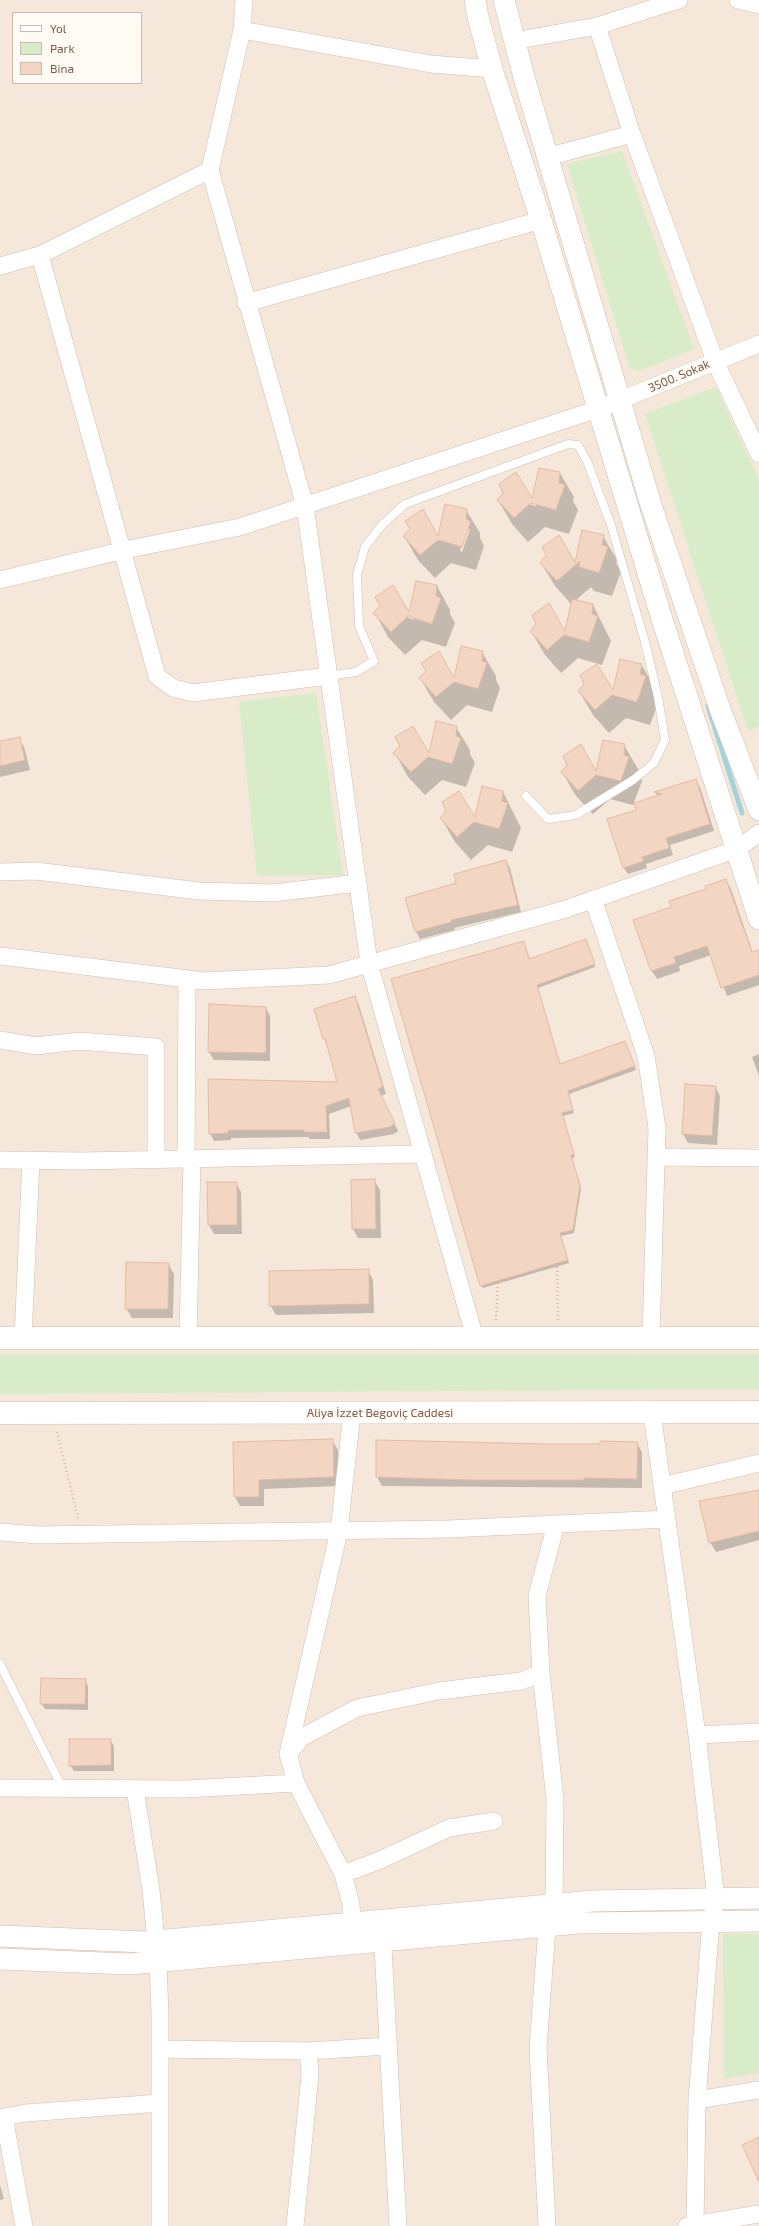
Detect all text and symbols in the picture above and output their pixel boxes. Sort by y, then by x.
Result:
legend [12,12,142,84]
text: Yol [50,21,66,35]
text: Park [50,41,75,55]
text: Bina [50,61,74,75]
street label: 3500. Sokak [646,357,712,395]
street label: Aliya İzzet Begoviç Caddesi [307,1406,453,1420]

